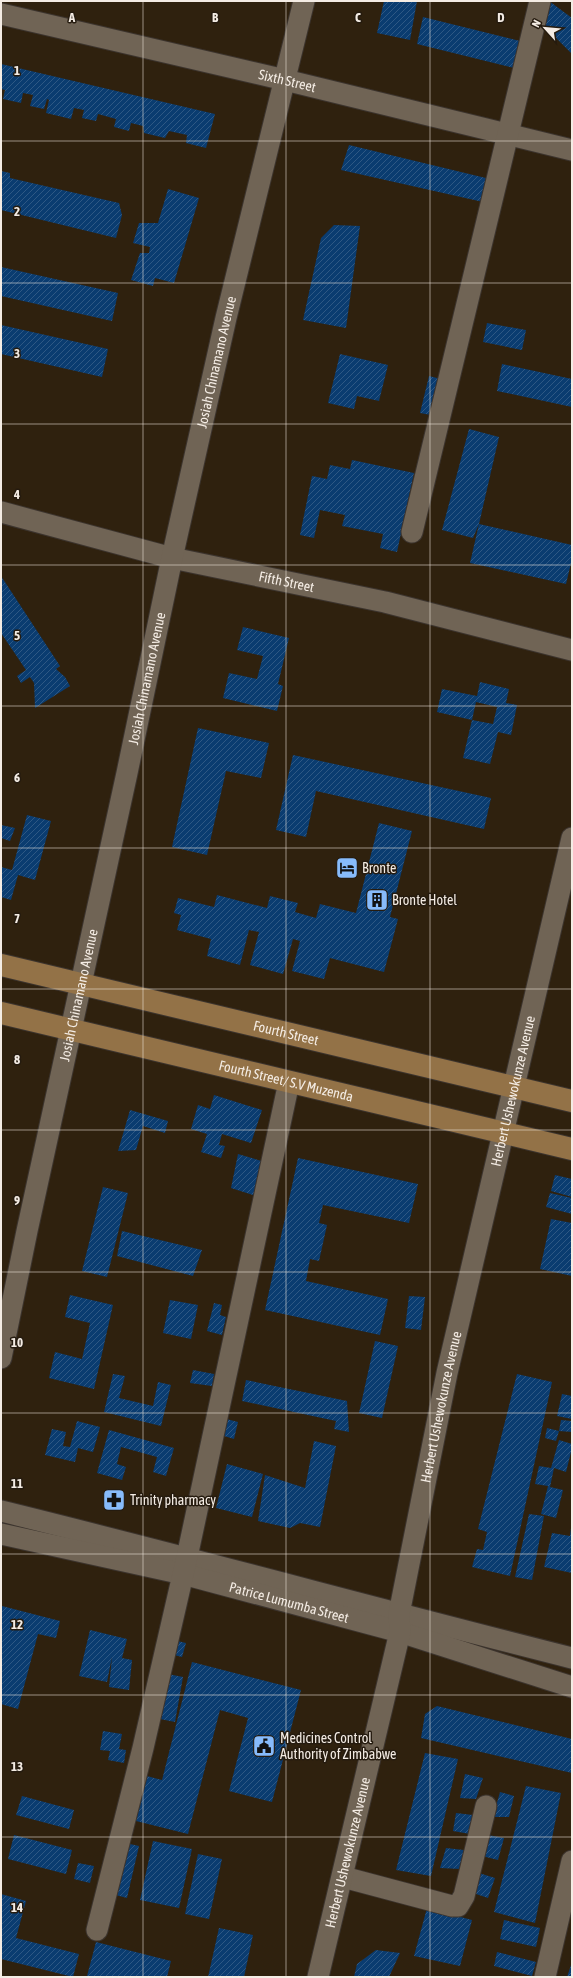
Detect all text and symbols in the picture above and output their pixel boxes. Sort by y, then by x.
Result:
north arrow [525,8,565,48]
text: A [68,10,76,25]
text: B [212,10,219,25]
text: C [355,10,361,25]
text: D [497,10,505,25]
text: N [529,18,543,29]
text: 1 [14,63,20,78]
street label: Sixth Street [257,66,318,95]
text: 2 [14,204,20,219]
street label: Josiah Chinamano Avenue [193,294,239,430]
text: 3 [14,346,20,361]
text: 4 [13,487,20,502]
street label: Fifth Street [257,568,316,595]
street label: Josiah Chinamano Avenue [125,611,168,746]
text: 5 [14,628,20,643]
text: 6 [14,770,20,785]
hotel icon: Bronte [334,855,360,881]
place label: Bronte [362,860,396,876]
building icon: Bronte Hotel [364,887,390,913]
place label: Bronte Hotel [392,892,457,908]
text: 7 [14,911,20,926]
street label: Josiah Chinamano Avenue [56,928,101,1063]
street label: Herbert Ushewokunze Avenue [488,1014,538,1168]
street label: Fourth Street [252,1017,320,1048]
text: 8 [14,1052,20,1067]
street label: Fourth Street/ S.V Muzenda [217,1057,355,1105]
text: 9 [14,1193,20,1208]
street label: Herbert Ushewokunze Avenue [417,1329,465,1484]
text: 10 [11,1335,23,1350]
text: 11 [11,1476,23,1491]
pharmacy icon: Trinity pharmacy [101,1487,127,1513]
place label: Trinity pharmacy [130,1492,216,1508]
street label: Patrice Lumumba Street [227,1579,350,1626]
text: 12 [11,1617,23,1632]
place label: Medicines Control Authority of Zimbabwe [280,1730,396,1762]
public building icon: Medicines Control Authority of Zimbabwe [251,1733,277,1759]
text: 13 [11,1759,23,1774]
street label: Herbert Ushewokunze Avenue [322,1776,373,1929]
text: 14 [11,1900,23,1915]

